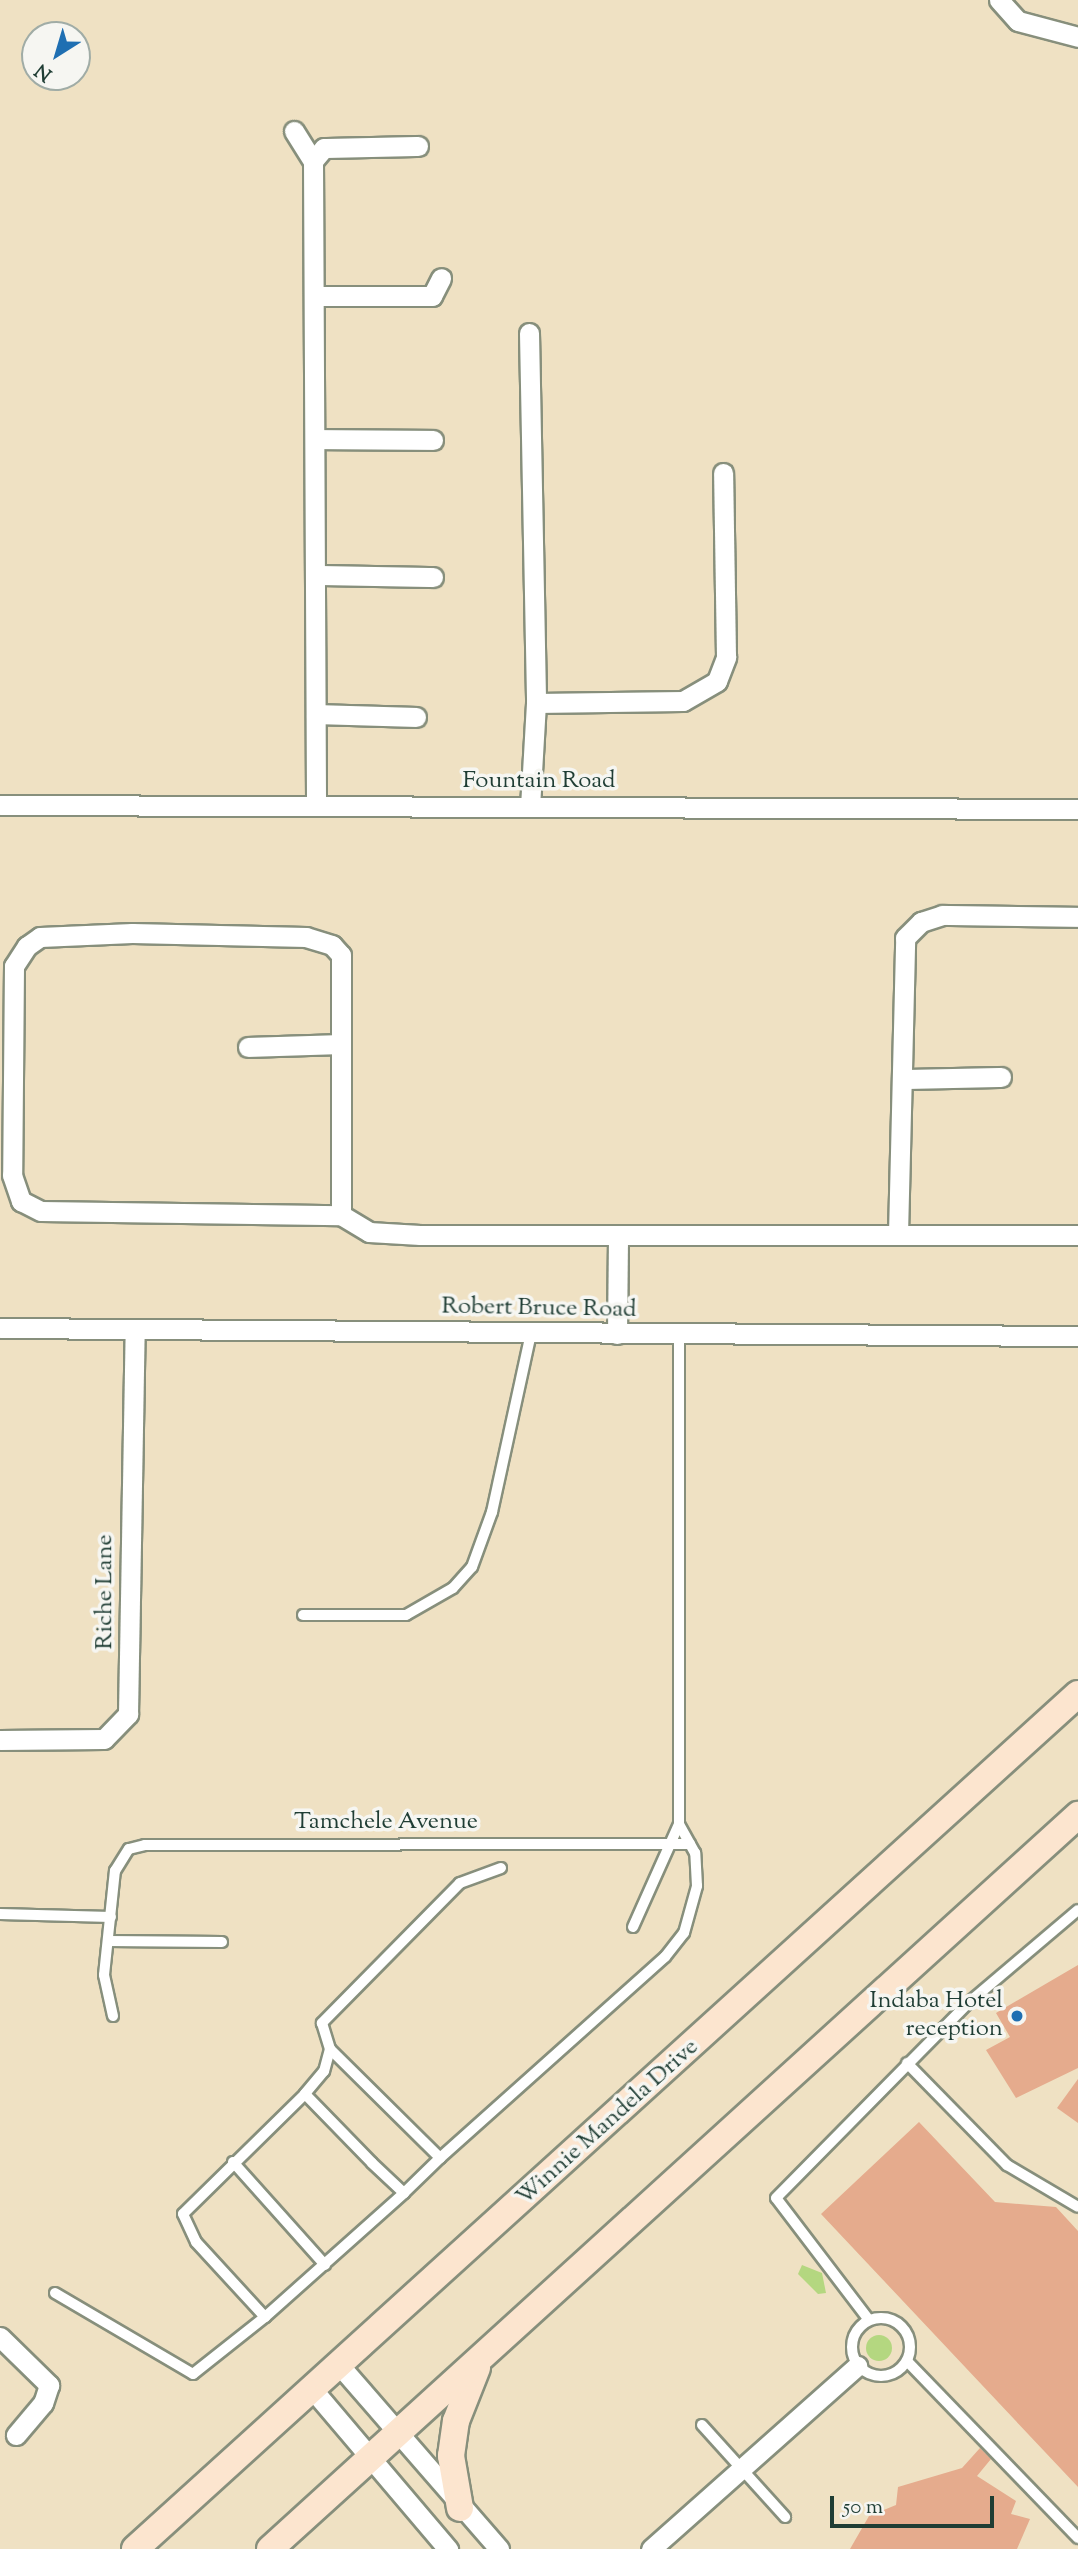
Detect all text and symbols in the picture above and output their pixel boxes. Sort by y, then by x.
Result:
north arrow [21,21,91,91]
text: N [30,56,58,87]
street label: Fountain Road [462,768,616,796]
street label: Robert Bruce Road [441,1293,637,1325]
street label: Riche Lane [92,1534,120,1650]
street label: Tamchele Avenue [294,1809,478,1837]
place label: Indaba Hotel reception [870,1988,1003,2044]
marker: Indaba Hotel reception [1009,2008,1025,2024]
street label: Winnie Mandela Drive [511,2034,705,2212]
scale bar [833,2482,998,2526]
text: 50 m [843,2493,883,2523]

